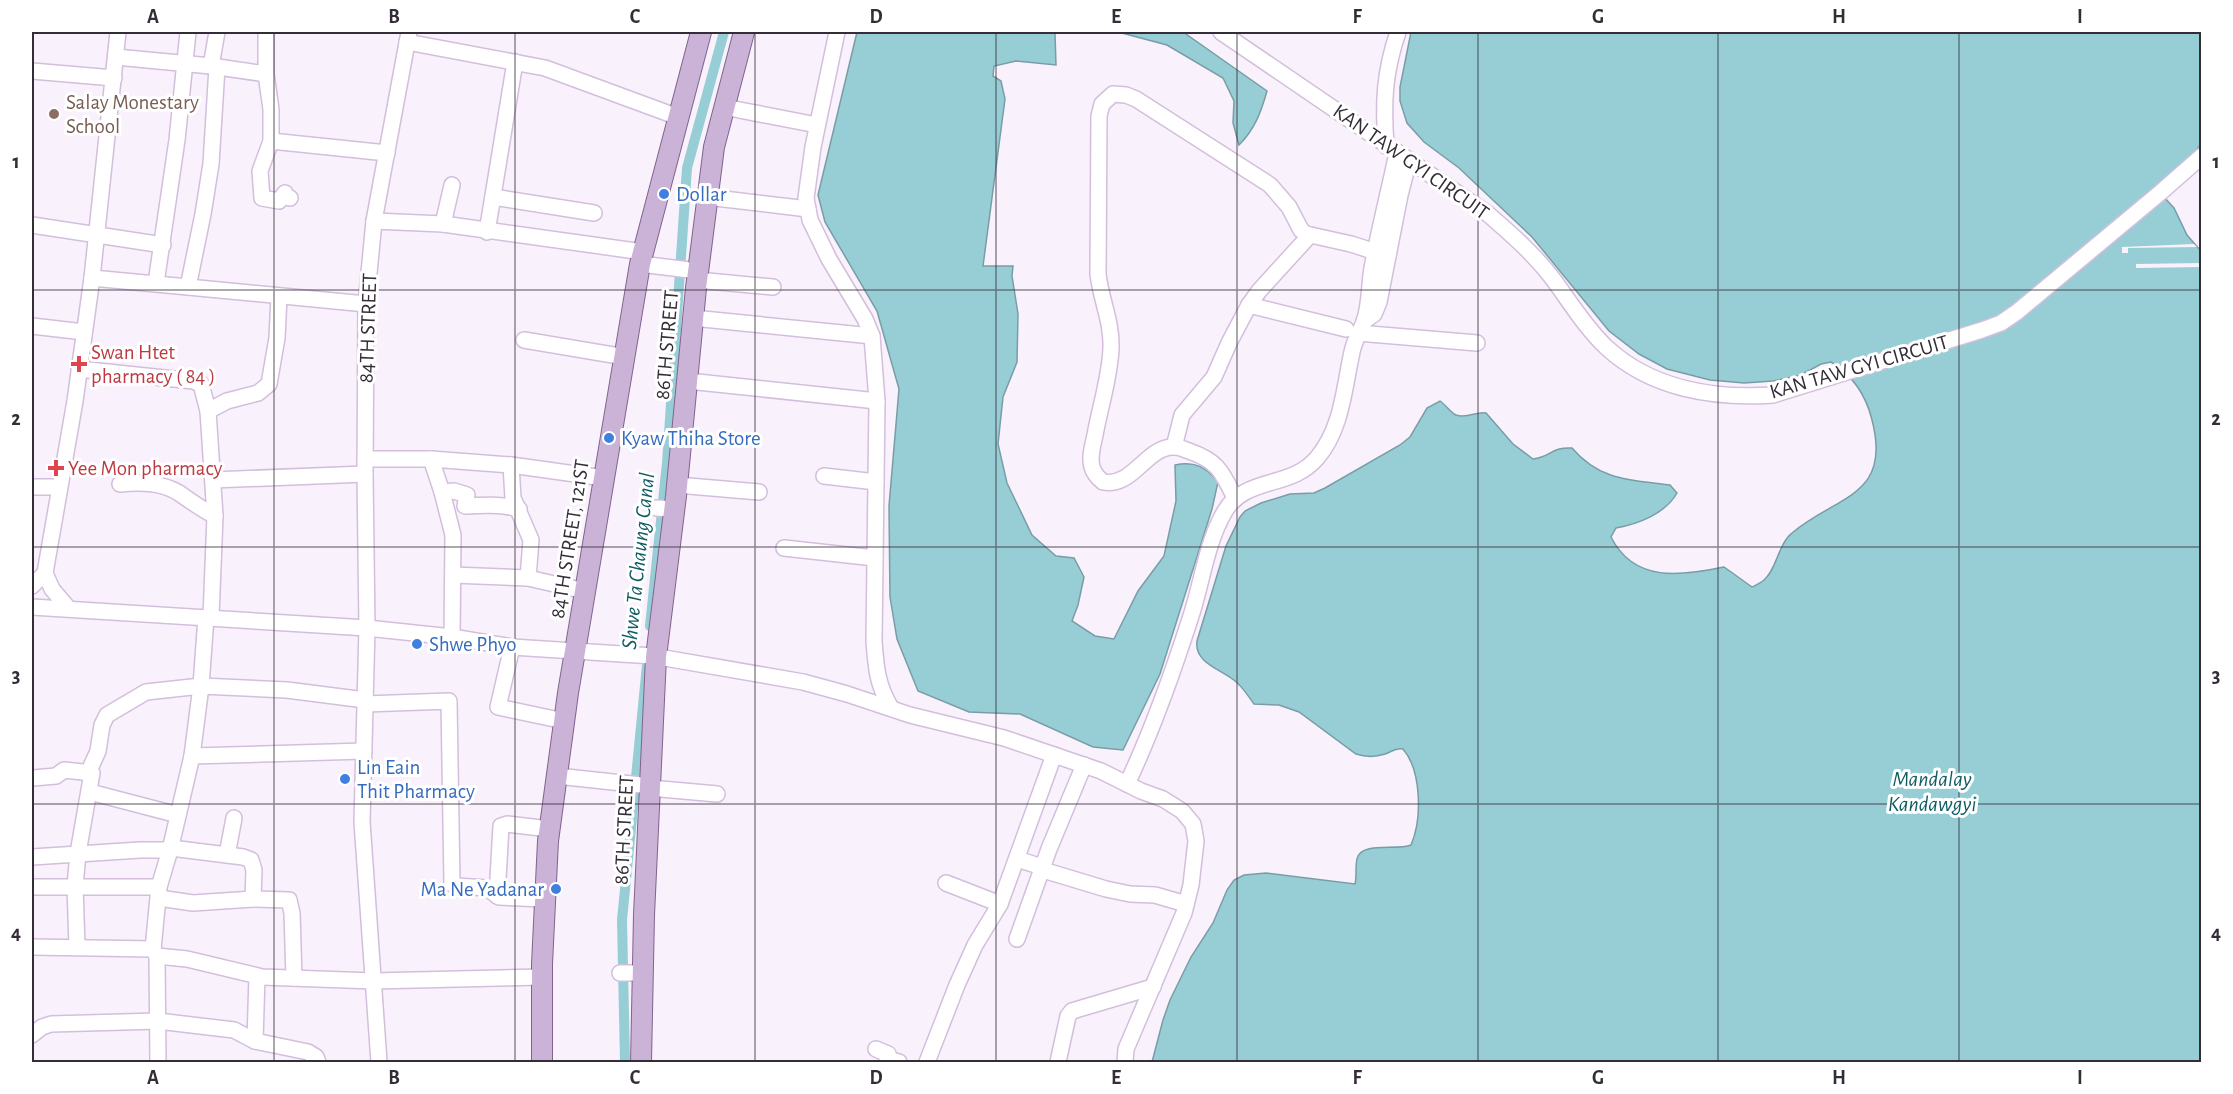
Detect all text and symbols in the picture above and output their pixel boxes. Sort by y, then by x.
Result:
text: A [147,7,159,27]
text: B [388,7,400,27]
text: C [630,7,641,27]
text: D [869,7,883,27]
text: E [1111,7,1121,27]
text: F [1352,7,1362,27]
text: G [1592,7,1604,27]
text: H [1832,7,1846,27]
text: I [2077,7,2083,27]
place label: Salay Monestary School [66,92,199,137]
street label: KAN TAW GYI CIRCUIT [1329,100,1493,224]
marker: Salay Monestary School [47,107,61,121]
text: 1 [12,152,20,172]
text: 1 [2212,152,2220,172]
place label: Dollar [676,184,727,205]
marker: Dollar [657,187,671,201]
street label: 84TH STREET [356,273,380,383]
street label: 86TH STREET [652,289,682,401]
street label: KAN TAW GYI CIRCUIT [1767,331,1951,403]
place label: Swan Htet pharmacy ( 84 ) [91,342,215,387]
marker: Swan Htet pharmacy ( 84 ) [72,357,86,371]
text: 2 [11,409,21,429]
text: 2 [2211,409,2221,429]
place label: Kyaw Thiha Store [621,428,761,449]
marker: Kyaw Thiha Store [602,431,616,445]
place label: Yee Mon pharmacy [68,458,223,479]
street label: 84TH STREET, 121ST [547,458,593,620]
marker: Yee Mon pharmacy [49,461,63,475]
water label: Shwe Ta Chaung Canal [618,471,658,651]
place label: Shwe Phyo [429,634,517,655]
marker: Shwe Phyo [410,637,424,651]
text: 3 [12,666,20,686]
text: 3 [2212,666,2220,686]
place label: Lin Eain Thit Pharmacy [357,757,475,802]
water label: Mandalay Kandawgyi [1888,768,1976,815]
marker: Lin Eain Thit Pharmacy [338,772,352,786]
street label: 86TH STREET [611,775,637,885]
place label: Ma Ne Yadanar [420,879,544,900]
marker: Ma Ne Yadanar [549,882,563,896]
text: 4 [11,923,21,943]
text: 4 [2211,923,2221,943]
text: A [147,1068,159,1088]
text: B [388,1068,400,1088]
text: C [630,1068,641,1088]
text: D [869,1068,883,1088]
text: E [1111,1068,1121,1088]
text: F [1352,1068,1362,1088]
text: G [1592,1068,1604,1088]
text: H [1832,1068,1846,1088]
text: I [2077,1068,2083,1088]

